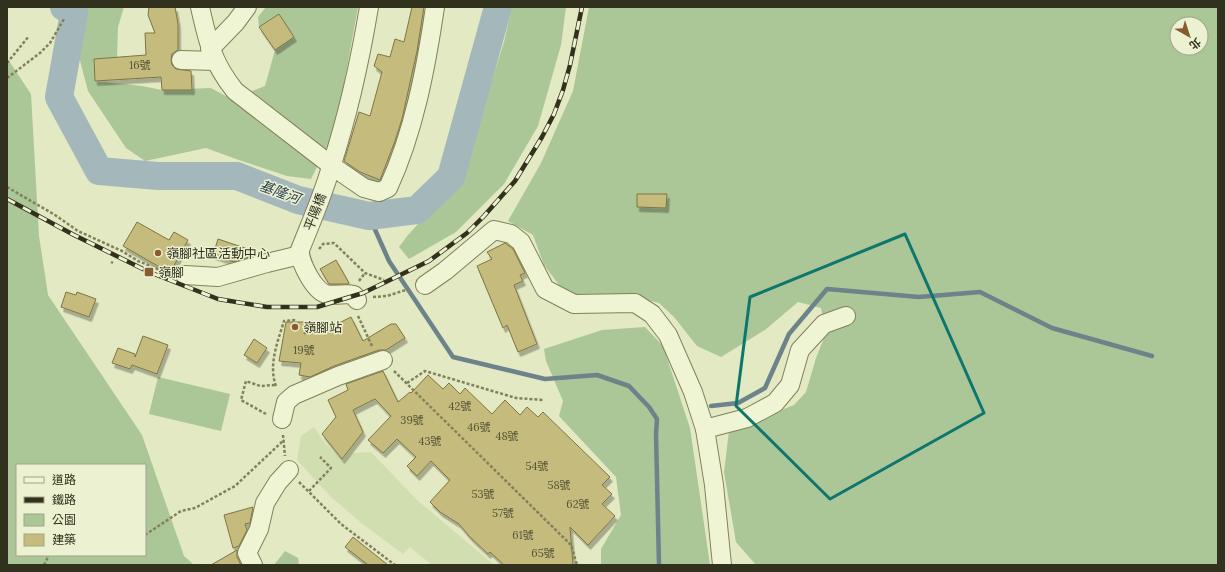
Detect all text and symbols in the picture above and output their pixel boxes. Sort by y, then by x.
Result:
north arrow [1169,16,1209,56]
text: 北 [1187,35,1204,53]
house number: 16號 [129,58,151,72]
water label: 基隆河 [257,176,306,209]
street label: 平陽橋 [300,191,330,233]
place label: 嶺腳社區活動中心 [166,245,270,262]
marker: 嶺腳社區活動中心 [153,248,163,258]
place label: 嶺腳 [158,264,184,281]
marker: 嶺腳 [143,266,155,278]
place label: 嶺腳站 [303,319,342,336]
marker: 嶺腳站 [290,322,300,332]
house number: 19號 [293,343,315,357]
house number: 42號 [449,399,471,413]
house number: 39號 [400,413,424,427]
house number: 46號 [467,420,491,434]
house number: 48號 [495,429,519,443]
house number: 43號 [418,434,442,448]
house number: 54號 [526,459,548,473]
legend [16,464,146,556]
text: 道路 [52,472,76,487]
house number: 58號 [547,478,571,492]
house number: 53號 [471,487,495,501]
text: 鐵路 [52,492,76,507]
house number: 62號 [566,497,590,511]
house number: 57號 [492,506,514,520]
text: 公園 [52,512,76,527]
house number: 61號 [512,528,534,542]
text: 建築 [52,532,76,547]
house number: 65號 [531,546,555,560]

